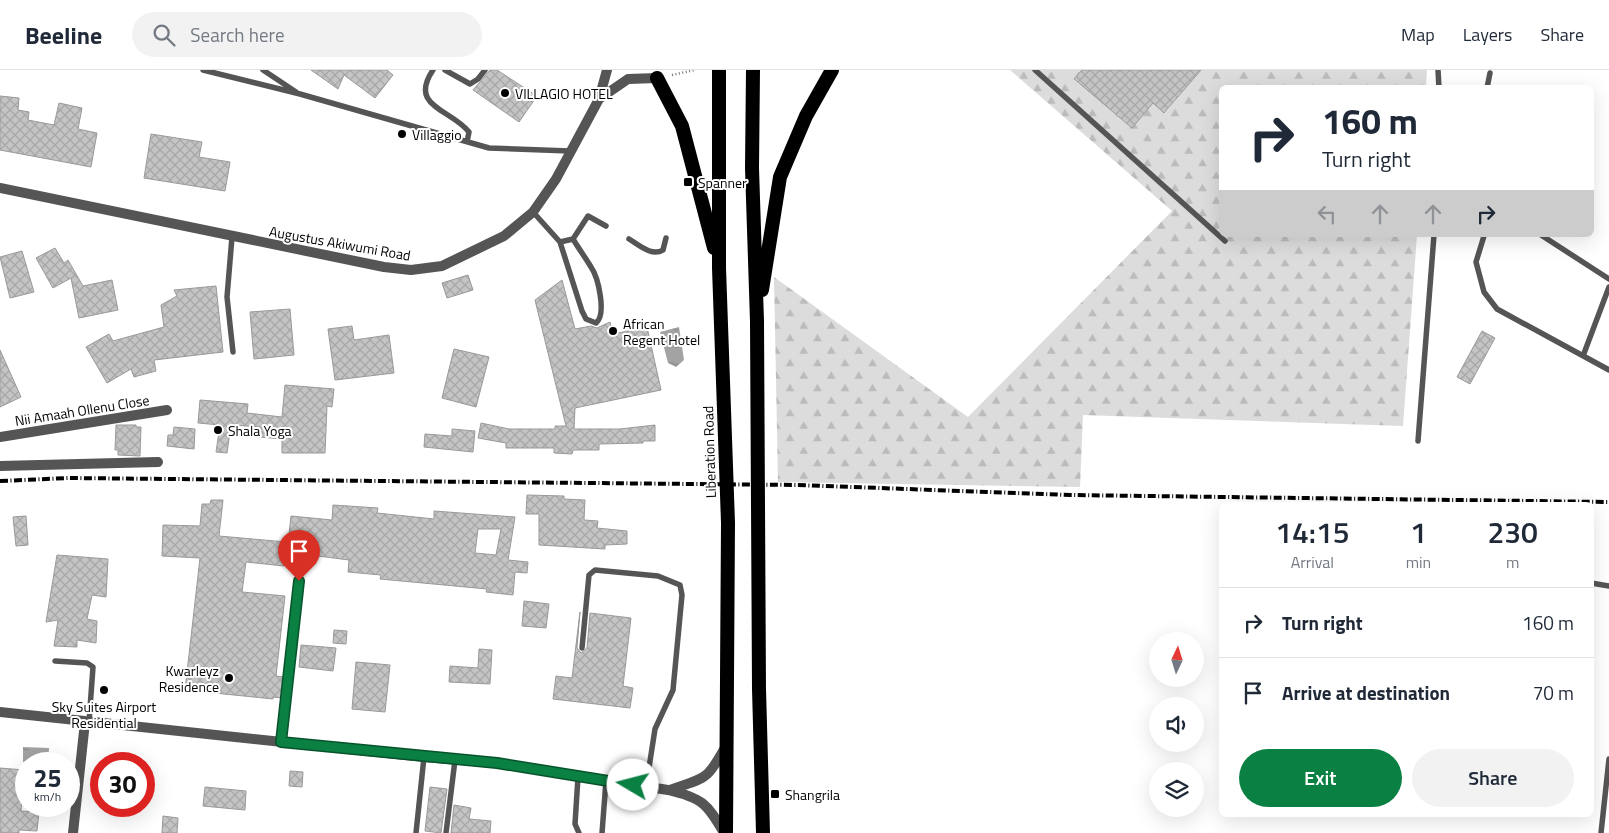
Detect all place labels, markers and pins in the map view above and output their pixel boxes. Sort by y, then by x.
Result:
place label: VILLAGIO HOTEL [515,83,613,104]
marker: VILLAGIO HOTEL [499,87,511,99]
place label: Villaggio [412,124,462,145]
marker: Villaggio [396,128,408,140]
place label: Spanner [698,172,747,193]
marker: Spanner [682,176,694,188]
place label: African Regent Hotel [623,313,700,350]
marker: African Regent Hotel [607,325,619,337]
place label: Shala Yoga [228,420,292,441]
marker: Shala Yoga [212,424,224,436]
pin [278,530,320,581]
place label: Kwarleyz Residence [159,660,219,697]
marker: Kwarleyz Residence [223,672,235,684]
marker: Sky Suites Airport Residential [98,684,110,696]
place label: Sky Suites Airport Residential [52,696,156,733]
place label: Shangrila [785,784,840,805]
marker: Shangrila [769,788,781,800]

